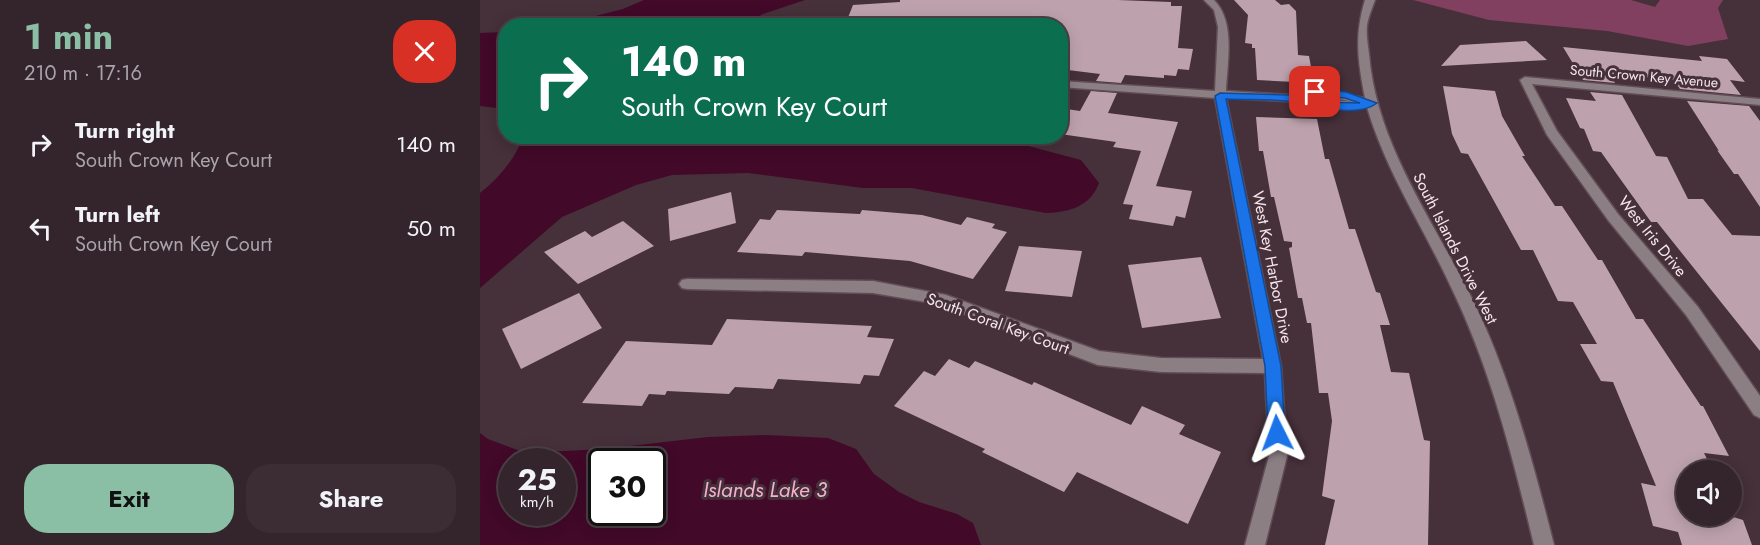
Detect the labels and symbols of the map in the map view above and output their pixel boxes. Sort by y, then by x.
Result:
street label: South Crown Key Avenue [1569,60,1719,92]
pin [1289,66,1340,117]
street label: South Islands Drive West [1407,169,1504,328]
street label: West Key Harbor Drive [1246,189,1299,345]
street label: West Iris Drive [1613,191,1692,282]
street label: South Coral Key Court [923,287,1072,360]
position arrow [1245,401,1309,465]
speed limit sign: 30 [588,448,666,526]
water label: Islands Lake 3 [703,475,828,505]

